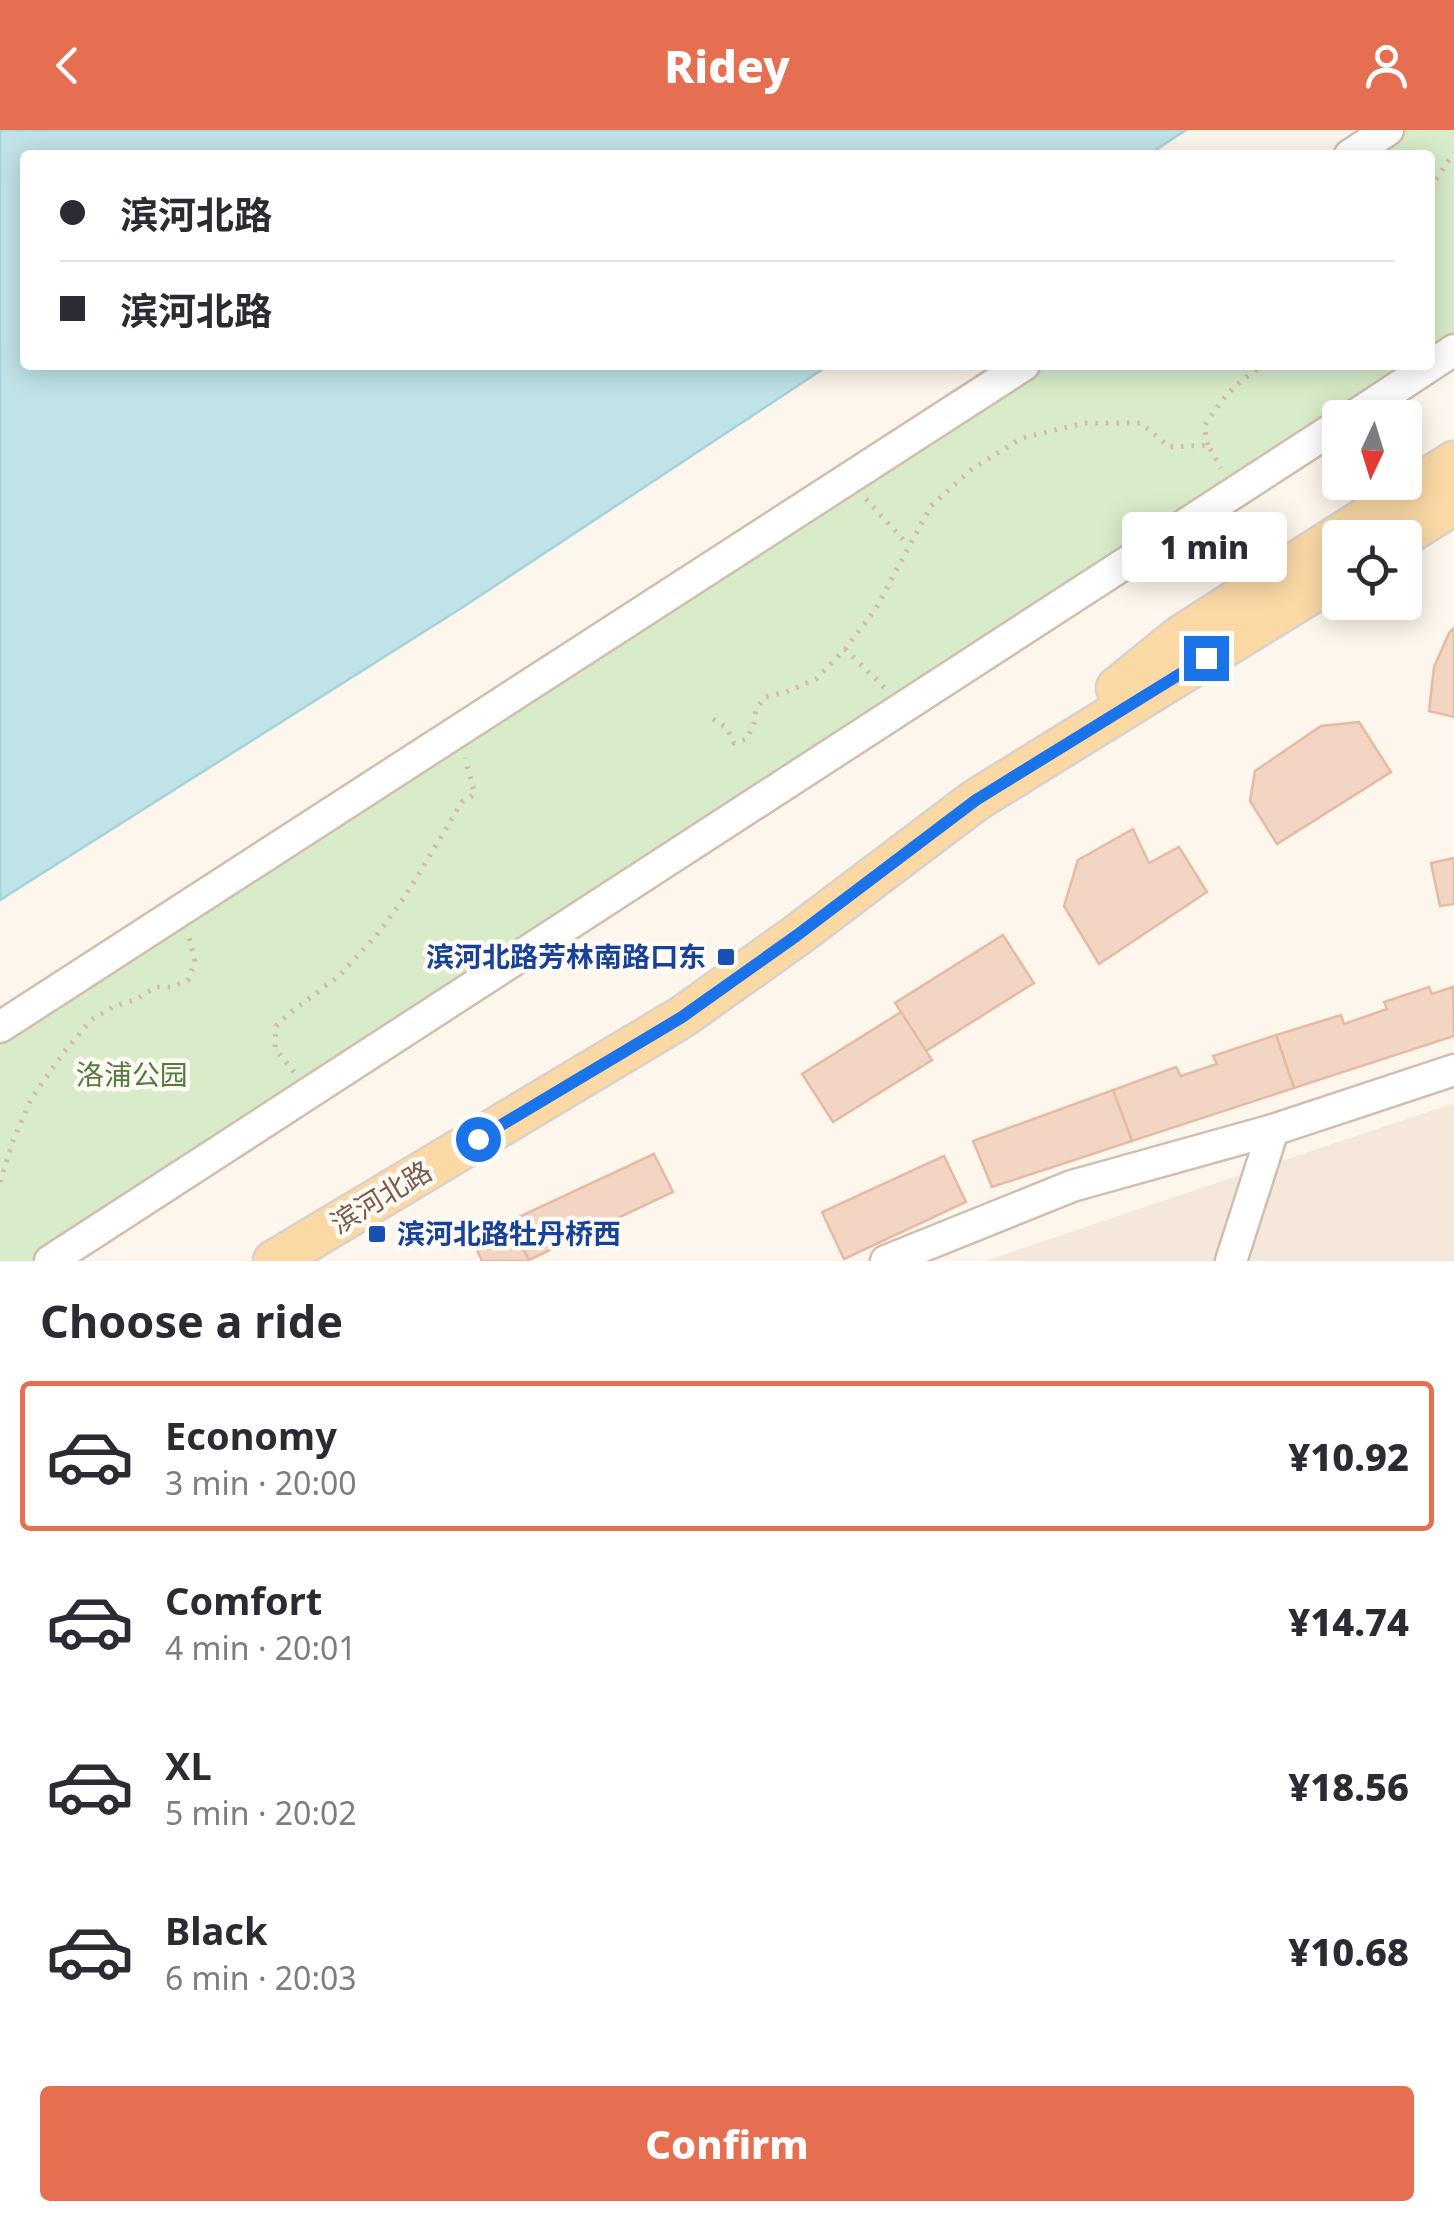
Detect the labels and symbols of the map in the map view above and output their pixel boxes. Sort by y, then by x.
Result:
north arrow [1322,400,1422,500]
callout: 1 min [1124,513,1288,583]
route end [1184,636,1229,681]
place label: 滨河北路芳林南路口东 [426,937,706,975]
marker: 滨河北路芳林南路口东 [715,946,737,968]
park label: 洛浦公园 [76,1055,188,1093]
route start [456,1117,501,1162]
street label: 滨河北路 [323,1151,438,1241]
place label: 滨河北路牡丹桥西 [397,1214,621,1252]
marker: 滨河北路牡丹桥西 [366,1223,388,1245]

